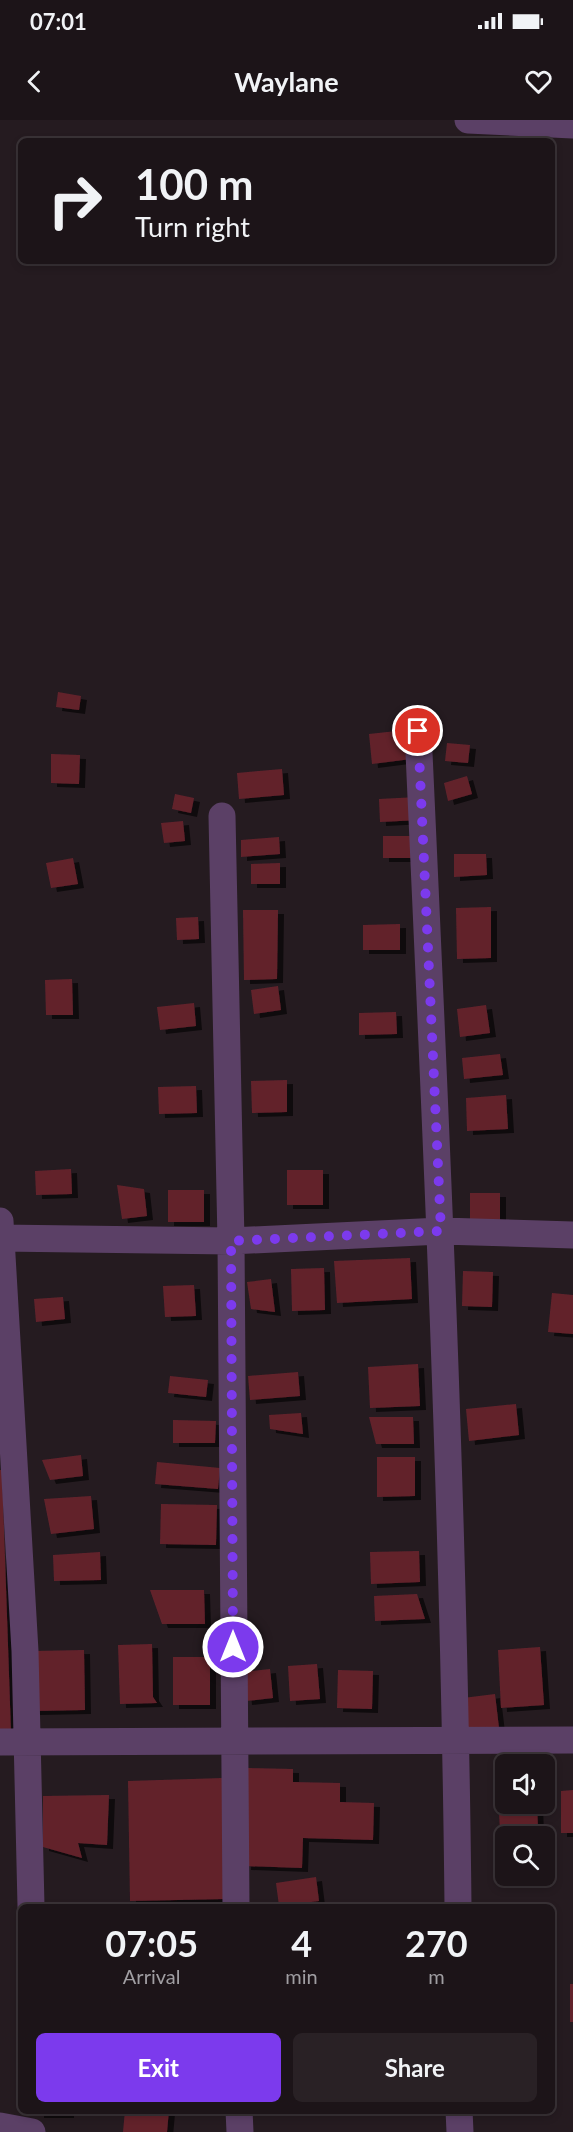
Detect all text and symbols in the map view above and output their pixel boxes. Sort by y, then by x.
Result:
text: 07:01 [30,8,87,35]
icon: back [18,65,51,98]
text: Waylane [234,65,339,98]
icon: heart [522,65,555,98]
text: 100 m [135,159,253,209]
icon: right [36,162,114,240]
text: Turn right [135,210,250,243]
pin [392,705,443,756]
icon: arrive [401,714,434,747]
position arrow [201,1615,265,1679]
map controls [495,1754,555,1886]
button: sound [495,1754,555,1814]
button: search [495,1826,555,1886]
text: 07:05 [105,1921,198,1965]
text: 4 [291,1921,312,1965]
text: 270 [405,1921,468,1965]
text: Arrival [123,1964,180,1988]
text: min [285,1964,318,1988]
text: m [428,1964,445,1988]
button: Exit [36,2033,281,2102]
button: Share [293,2033,537,2102]

